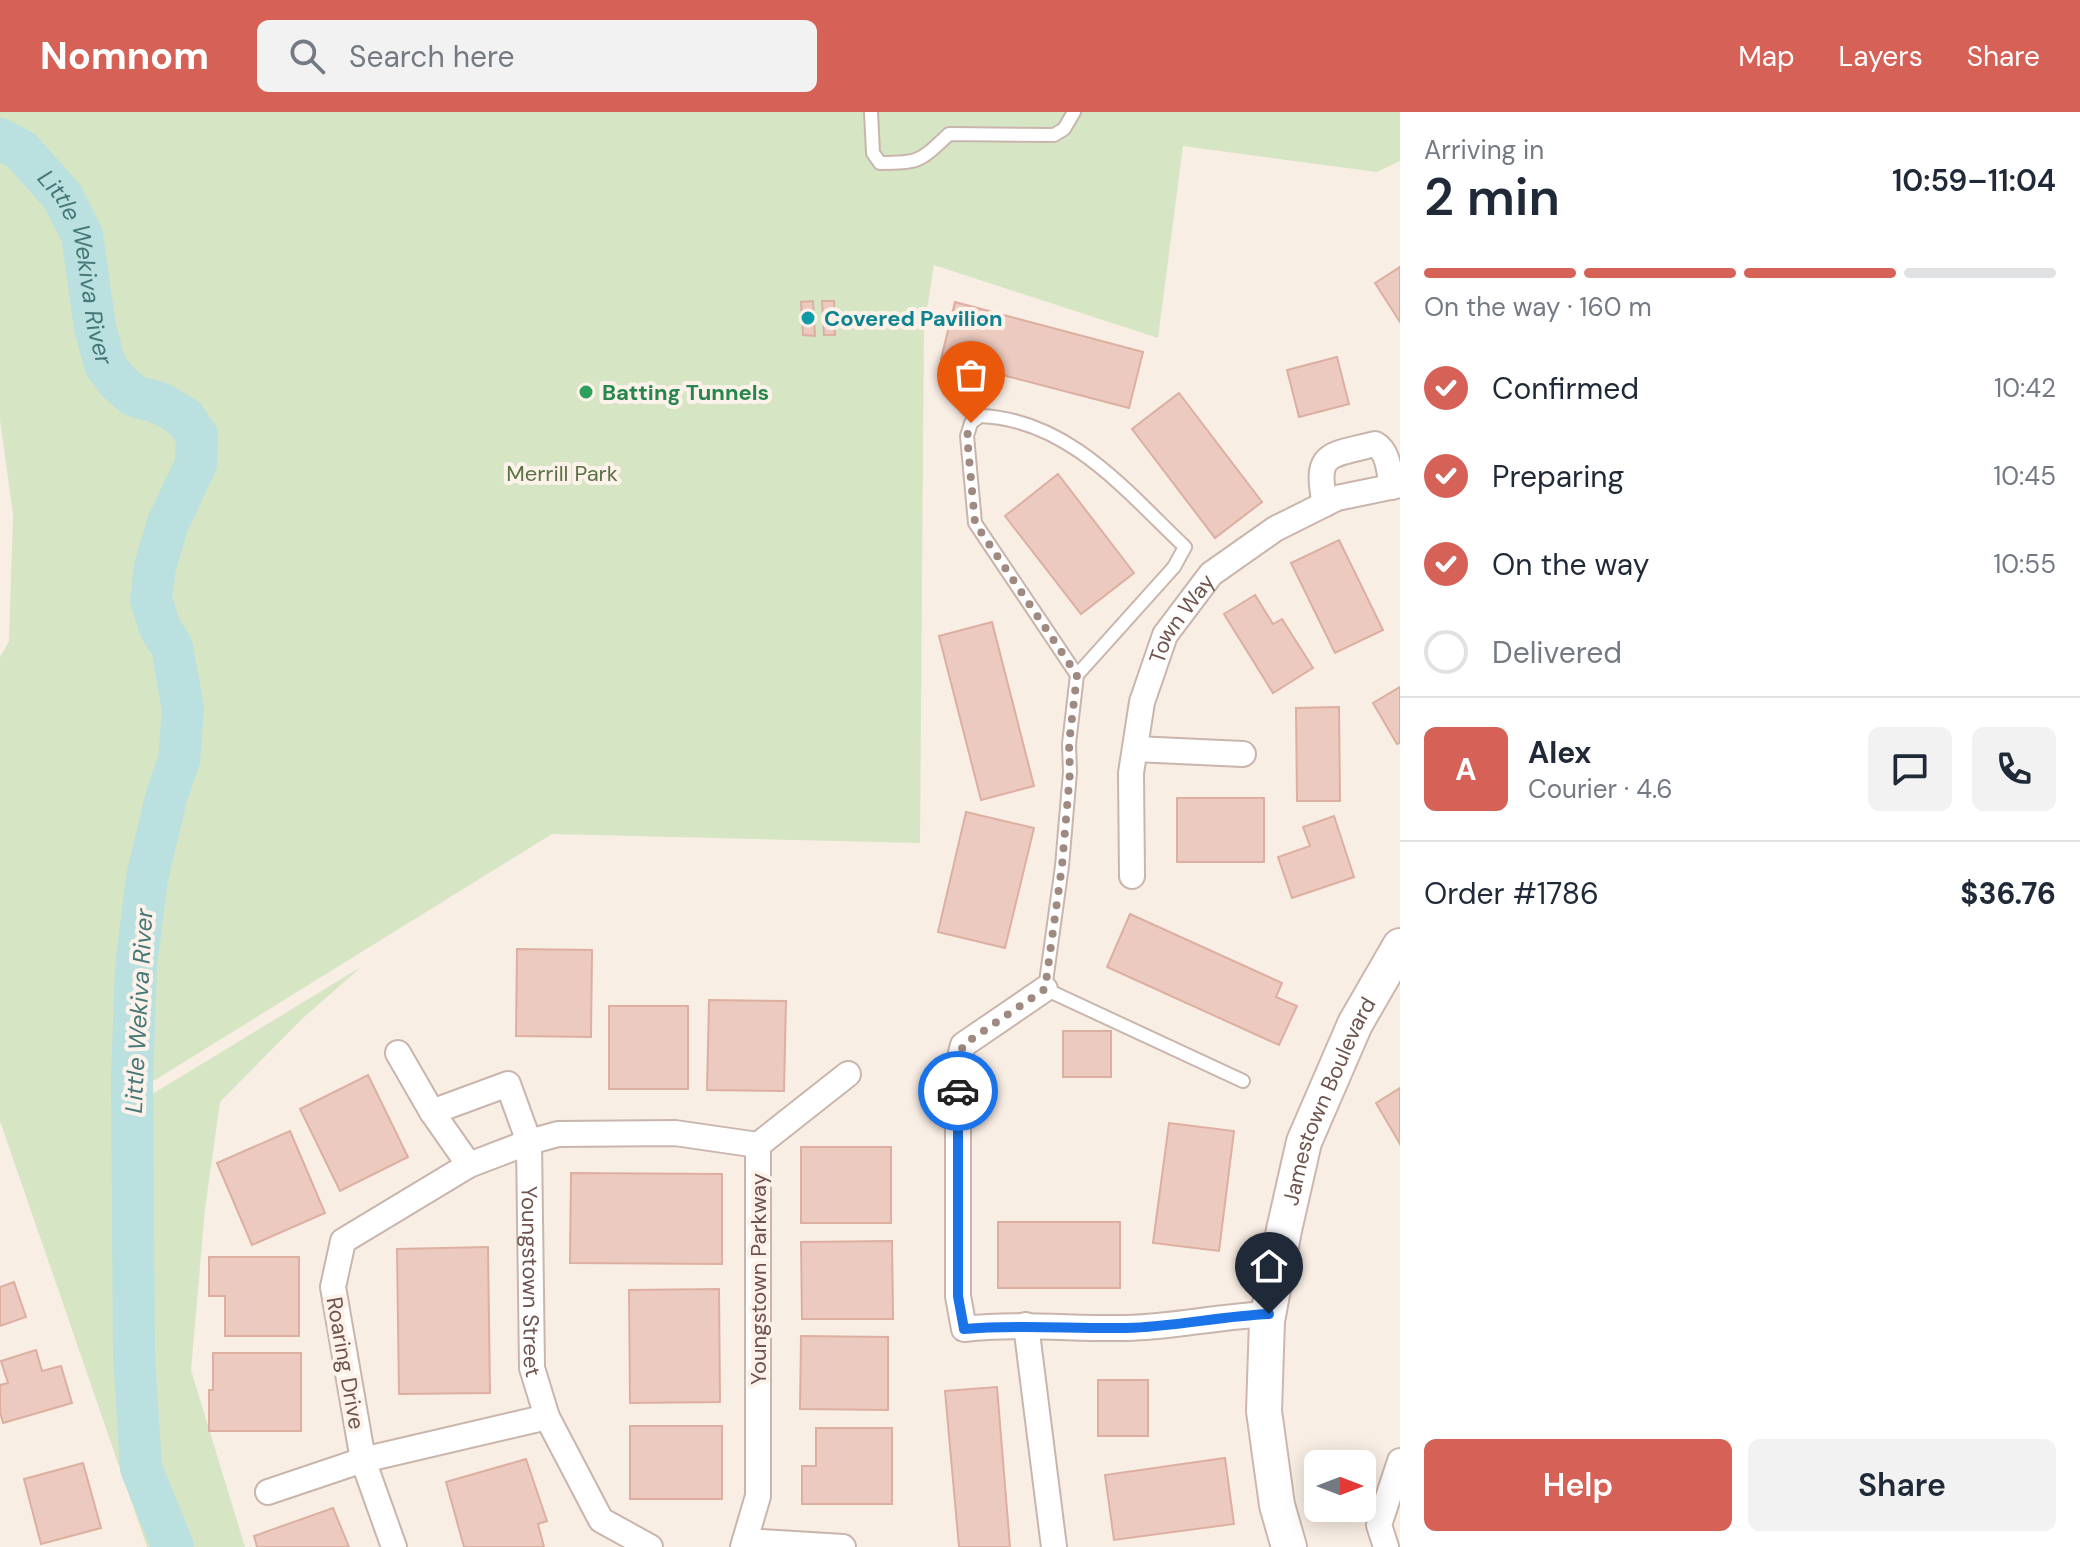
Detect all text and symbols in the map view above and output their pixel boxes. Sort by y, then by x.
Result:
search box [257,20,817,92]
text: Nomnom [40,31,209,81]
icon: search [285,34,329,78]
text: Search here [349,37,515,76]
text: Map [1738,38,1795,75]
text: Layers [1839,38,1923,75]
text: Share [1967,38,2040,75]
text: Arriving in [1424,133,1544,167]
text: 10:59–11:04 [1892,161,2056,200]
water label: Little Wekiva River [31,163,121,369]
text: 2 min [1424,163,1560,231]
text: On the way · 160 m [1424,290,1652,324]
place label: Covered Pavilion [824,304,1003,333]
marker: Covered Pavilion [799,309,817,327]
pin [937,341,1005,423]
icon: bag [949,353,993,397]
icon: check [1424,366,1468,410]
text: Confirmed [1492,369,1639,408]
text: 10:42 [1994,371,2056,405]
place label: Batting Tunnels [602,378,769,407]
marker: Batting Tunnels [577,383,595,401]
icon: check [1424,454,1468,498]
text: Preparing [1492,457,1624,496]
park label: Merrill Park [506,459,618,488]
text: 10:45 [1993,459,2056,493]
icon: check [1424,542,1468,586]
text: On the way [1492,545,1649,584]
text: 10:55 [1993,547,2056,581]
street label: Town Way [1142,568,1221,667]
text: Delivered [1492,633,1622,672]
button: chat [1868,727,1952,811]
button: phone [1972,727,2056,811]
text: Alex [1528,733,1591,772]
text: A [1455,750,1477,789]
text: Courier · 4.6 [1528,772,1673,806]
text: Order #1786 [1424,874,1599,913]
text: $36.76 [1960,874,2056,913]
water label: Little Wekiva River [118,907,159,1114]
street label: Jamestown Boulevard [1276,992,1383,1208]
courier [918,1051,998,1131]
icon: car [936,1069,980,1113]
street label: Youngstown Parkway [744,1173,773,1385]
street label: Youngstown Street [515,1186,548,1381]
pin [1235,1232,1303,1314]
icon: home [1247,1244,1291,1288]
street label: Roaring Drive [320,1295,371,1431]
button: Help [1424,1439,1732,1531]
button: Share [1748,1439,2056,1531]
north arrow [1304,1450,1376,1522]
map controls [1304,1450,1376,1522]

